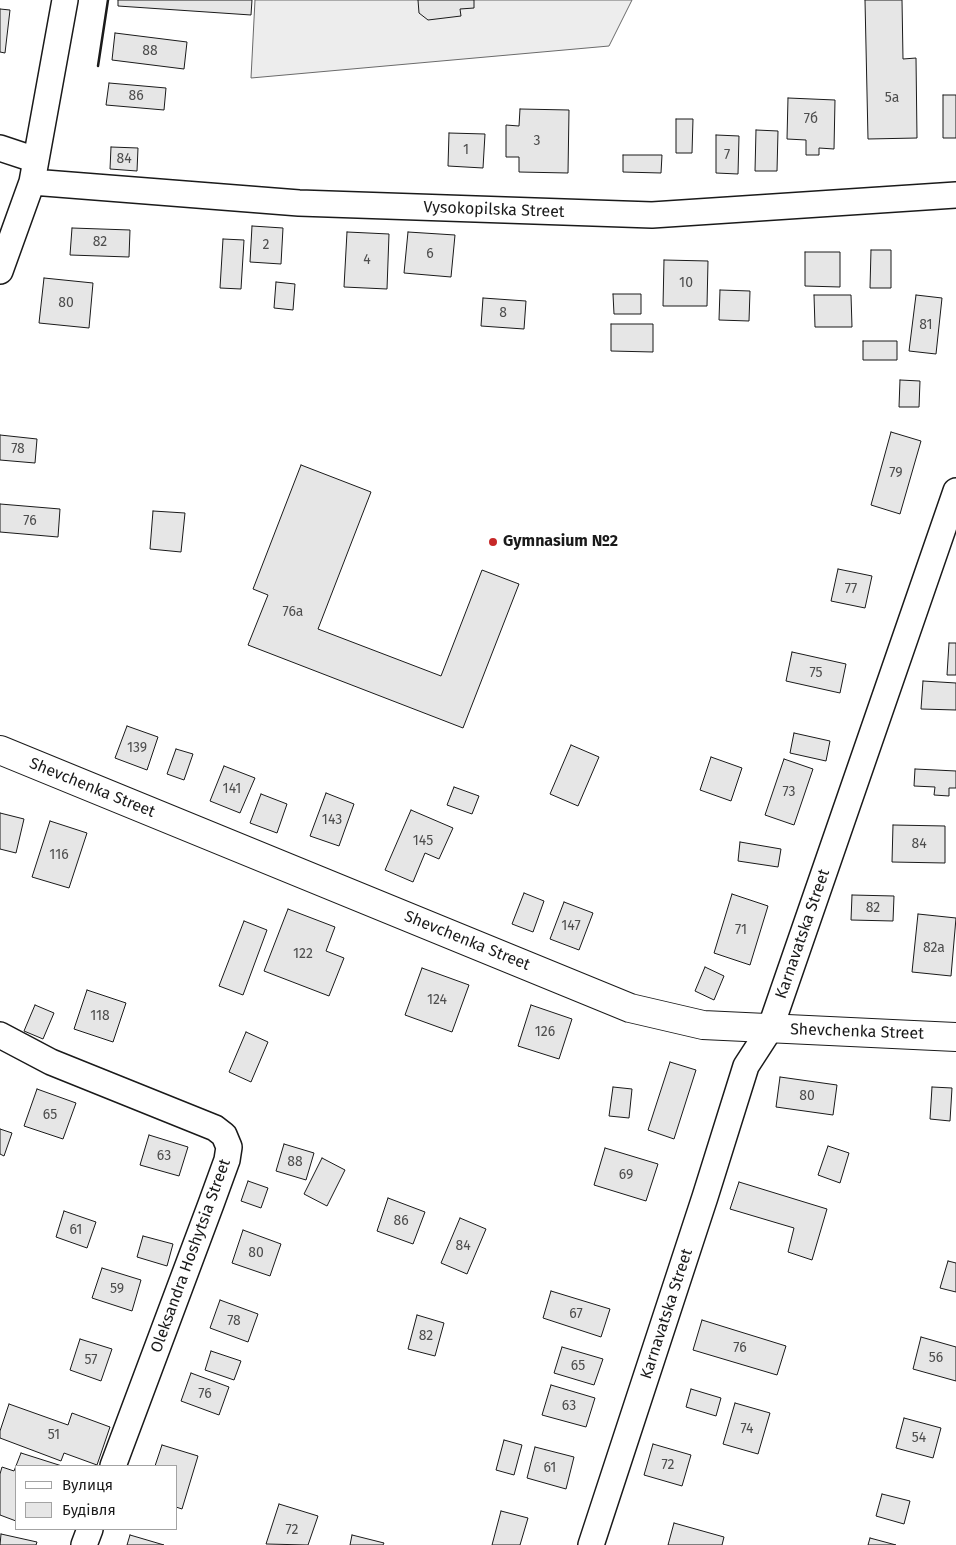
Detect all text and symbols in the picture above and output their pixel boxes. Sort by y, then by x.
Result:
house number: 88 [142,43,158,59]
house number: 86 [128,88,144,104]
house number: 5а [885,90,899,106]
house number: 7б [804,111,818,127]
house number: 3 [534,133,540,149]
house number: 1 [463,142,469,158]
house number: 7 [724,147,730,163]
house number: 84 [116,151,132,167]
street label: Vysokopilska Street [423,198,565,222]
house number: 82 [93,234,107,250]
house number: 2 [263,237,269,253]
house number: 6 [426,246,434,262]
house number: 4 [363,252,371,268]
house number: 10 [679,275,693,291]
house number: 80 [58,295,74,311]
house number: 8 [499,305,507,321]
house number: 81 [919,317,933,333]
house number: 78 [11,441,25,457]
house number: 79 [889,465,903,481]
house number: 76 [23,513,37,529]
place label: Gymnasium №2 [503,532,618,552]
marker: Gymnasium №2 [487,536,499,548]
house number: 77 [845,581,857,597]
house number: 76а [283,604,303,620]
house number: 75 [809,665,823,681]
house number: 139 [127,740,147,756]
street label: Shevchenka Street [26,754,158,822]
house number: 141 [223,781,241,797]
house number: 73 [782,784,796,800]
house number: 143 [322,812,342,828]
house number: 145 [413,833,433,849]
house number: 84 [911,836,927,852]
house number: 116 [49,847,69,863]
street label: Karnavatska Street [772,867,834,1001]
house number: 82 [866,900,880,916]
street label: Shevchenka Street [401,907,533,975]
house number: 147 [561,918,581,934]
house number: 71 [735,922,747,938]
house number: 82а [923,940,945,956]
house number: 122 [293,946,313,962]
house number: 124 [427,992,447,1008]
house number: 118 [90,1008,110,1024]
street label: Shevchenka Street [790,1020,924,1044]
house number: 126 [535,1024,555,1040]
house number: 80 [799,1088,815,1104]
house number: 65 [43,1107,57,1123]
house number: 63 [157,1148,171,1164]
house number: 88 [287,1154,303,1170]
street label: Oleksandra Hoshytsia Street [147,1156,235,1356]
house number: 69 [619,1167,633,1183]
house number: 86 [393,1213,409,1229]
house number: 61 [70,1222,82,1238]
house number: 84 [455,1238,471,1254]
house number: 80 [248,1245,264,1261]
street label: Karnavatska Street [637,1246,697,1382]
house number: 59 [110,1281,124,1297]
house number: 67 [569,1306,583,1322]
house number: 78 [227,1313,241,1329]
house number: 82 [419,1328,433,1344]
house number: 76 [733,1340,747,1356]
house number: 56 [929,1350,943,1366]
house number: 57 [85,1352,97,1368]
house number: 65 [571,1358,585,1374]
house number: 76 [198,1386,212,1402]
house number: 63 [562,1398,576,1414]
house number: 74 [740,1421,754,1437]
house number: 51 [48,1427,60,1443]
house number: 54 [912,1430,926,1446]
house number: 72 [662,1457,674,1473]
house number: 61 [544,1460,556,1476]
legend [15,1465,178,1530]
text: Вулиця [62,1476,113,1494]
text: Будівля [62,1501,116,1519]
house number: 72 [286,1522,298,1538]

